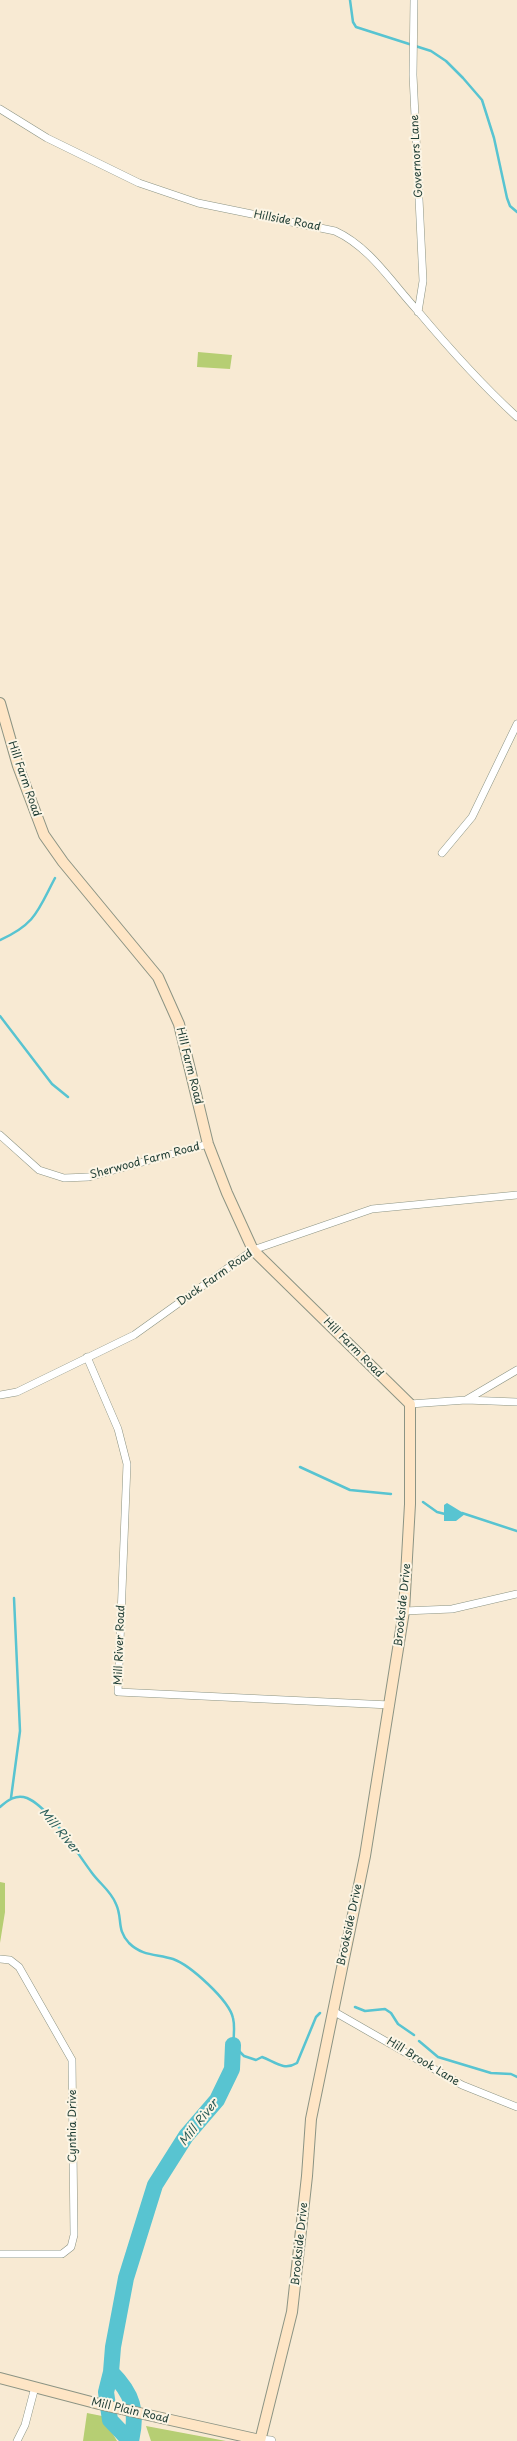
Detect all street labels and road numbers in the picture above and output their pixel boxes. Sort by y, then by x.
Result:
street label: Governors Lane [408,114,426,198]
street label: Hillside Road [252,208,322,234]
street label: Hill Farm Road [5,739,43,819]
street label: Hill Farm Road [173,1026,205,1106]
street label: Sherwood Farm Road [89,1140,201,1182]
street label: Duck Farm Road [175,1247,255,1309]
street label: Hill Farm Road [320,1315,386,1381]
street label: Brookside Drive [392,1563,414,1647]
street label: Mill River Road [112,1605,128,1685]
street label: Brookside Drive [335,1883,365,1967]
street label: Hill Brook Lane [384,2035,462,2089]
street label: Cynthia Drive [66,2089,80,2163]
street label: Brookside Drive [289,2202,311,2286]
street label: Mill Plain Road [90,2396,170,2426]

